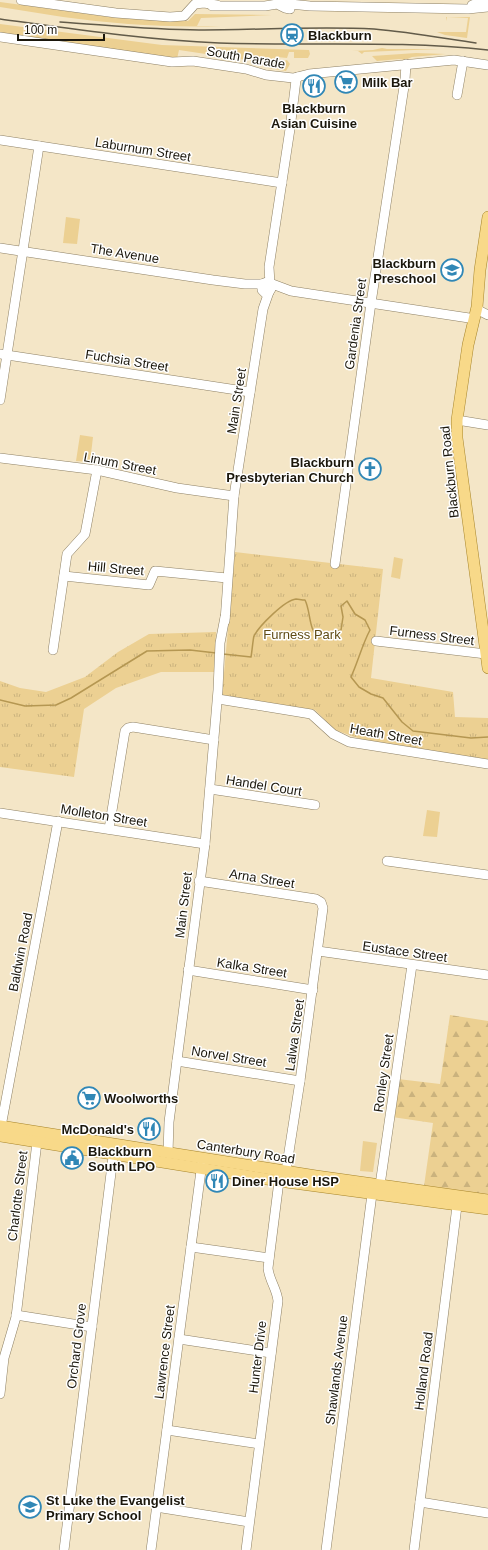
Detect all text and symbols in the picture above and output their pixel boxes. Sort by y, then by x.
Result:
scale bar [18,16,104,42]
station icon: Blackburn [279,22,305,48]
text: 100 m [24,23,57,37]
place label: Blackburn [308,28,372,43]
street label: South Parade [205,43,286,72]
supermarket icon: Milk Bar [333,69,359,95]
restaurant icon: Blackburn Asian Cuisine [301,73,327,99]
place label: Milk Bar [362,75,413,90]
place label: Blackburn Asian Cuisine [271,101,357,131]
street label: Laburnum Street [94,135,192,165]
street label: The Avenue [90,241,160,266]
place label: Blackburn Preschool [372,256,436,286]
school or university icon: Blackburn Preschool [439,257,465,283]
street label: Gardenia Street [342,277,369,371]
street label: Fuchsia Street [84,347,170,375]
street label: Main Street [224,367,249,435]
street label: Blackburn Road [437,425,462,519]
street label: Linum Street [82,449,158,478]
place label: Blackburn Presbyterian Church [226,455,354,485]
church icon: Blackburn Presbyterian Church [357,456,383,482]
street label: Hill Street [87,559,145,578]
street label: Furness Street [389,623,476,648]
park label: Furness Park [263,627,341,642]
street label: Heath Street [349,721,424,748]
street label: Handel Court [225,772,303,799]
street label: Molleton Street [60,801,149,830]
street label: Arna Street [228,866,296,891]
street label: Main Street [172,871,195,939]
street label: Baldwin Road [5,911,36,993]
street label: Eustace Street [362,938,449,965]
street label: Kalka Street [216,955,288,981]
street label: Lalwa Street [282,998,307,1072]
street label: Ronley Street [371,1033,396,1113]
street label: Norvel Street [190,1043,268,1070]
supermarket icon: Woolworths [76,1085,102,1111]
place label: Woolworths [104,1091,178,1106]
restaurant icon: McDonald's [136,1116,162,1142]
place label: McDonald's [62,1122,134,1137]
street label: Canterbury Road [196,1136,296,1167]
place label: Blackburn South LPO [88,1144,155,1174]
public building icon: Blackburn South LPO [59,1145,85,1171]
street label: Charlotte Street [5,1150,31,1242]
restaurant icon: Diner House HSP [204,1168,230,1194]
place label: Diner House HSP [232,1174,339,1189]
street label: Orchard Grove [64,1302,89,1390]
street label: Lawrence Street [151,1304,178,1400]
street label: Shawlands Avenue [322,1314,351,1426]
street label: Hunter Drive [246,1320,269,1394]
street label: Holland Road [411,1331,436,1411]
place label: St Luke the Evangelist Primary School [46,1493,185,1523]
school or university icon: St Luke the Evangelist Primary School [17,1494,43,1520]

